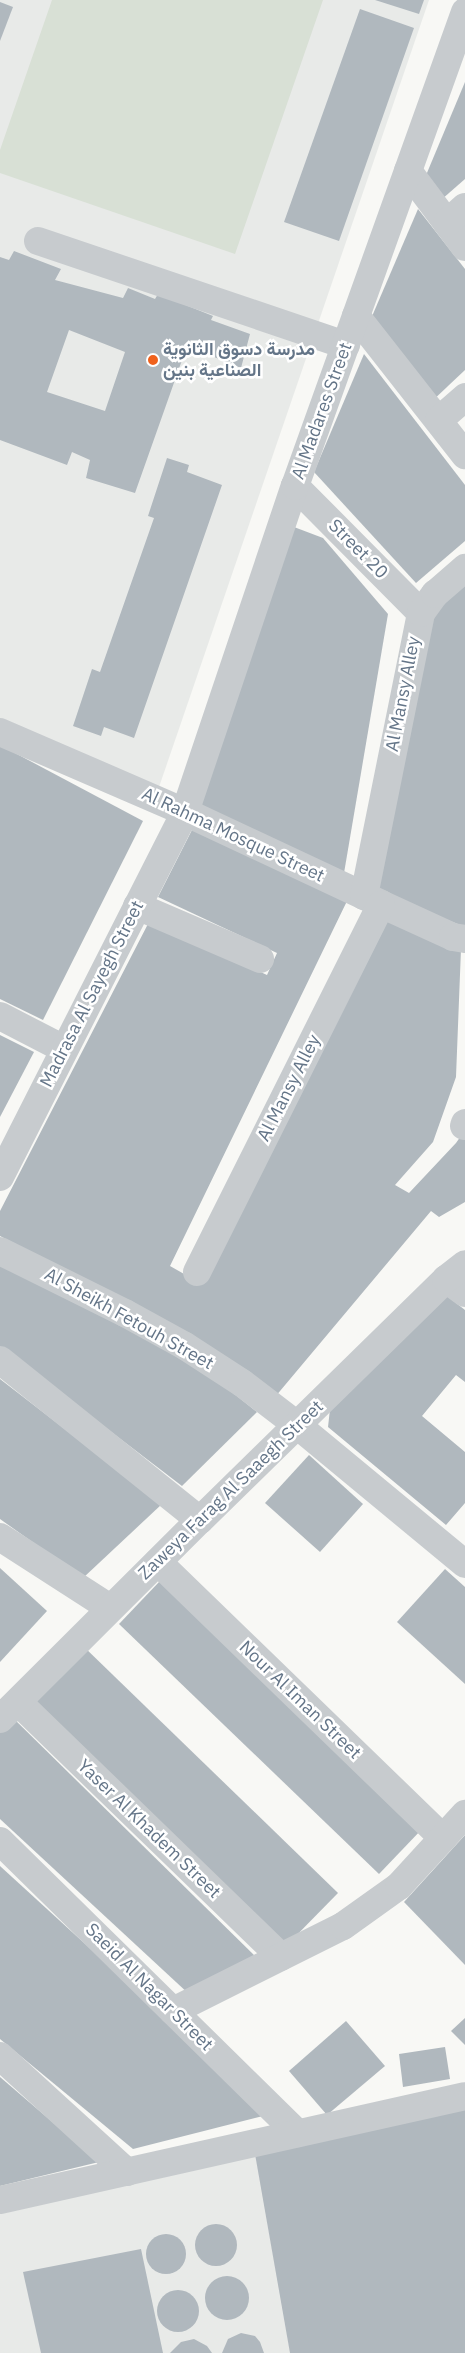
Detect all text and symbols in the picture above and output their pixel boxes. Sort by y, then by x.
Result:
place label: مدرسة دسوق الثانوية الصناعية بنين [163,339,315,382]
street label: Al Madares Street [287,340,357,482]
marker: مدرسة دسوق الثانوية الصناعية بنين [147,354,159,366]
street label: Street 20 [324,515,392,583]
street label: Al Mansy Alley [381,635,425,753]
street label: Al Rahma Mosque Street [138,783,328,887]
street label: Madrasa Al Sayegh Street [36,897,148,1091]
street label: Al Mansy Alley [253,1031,325,1145]
street label: Al Sheikh Fetouh Street [41,1264,217,1374]
street label: Zaweya Farag Al Saaegh Street [134,1396,328,1584]
street label: Nour Al Iman Street [235,1636,365,1764]
street label: Yaser Al Khadem Street [73,1755,225,1903]
street label: Saeid Al Nagar Street [81,1919,217,2055]

